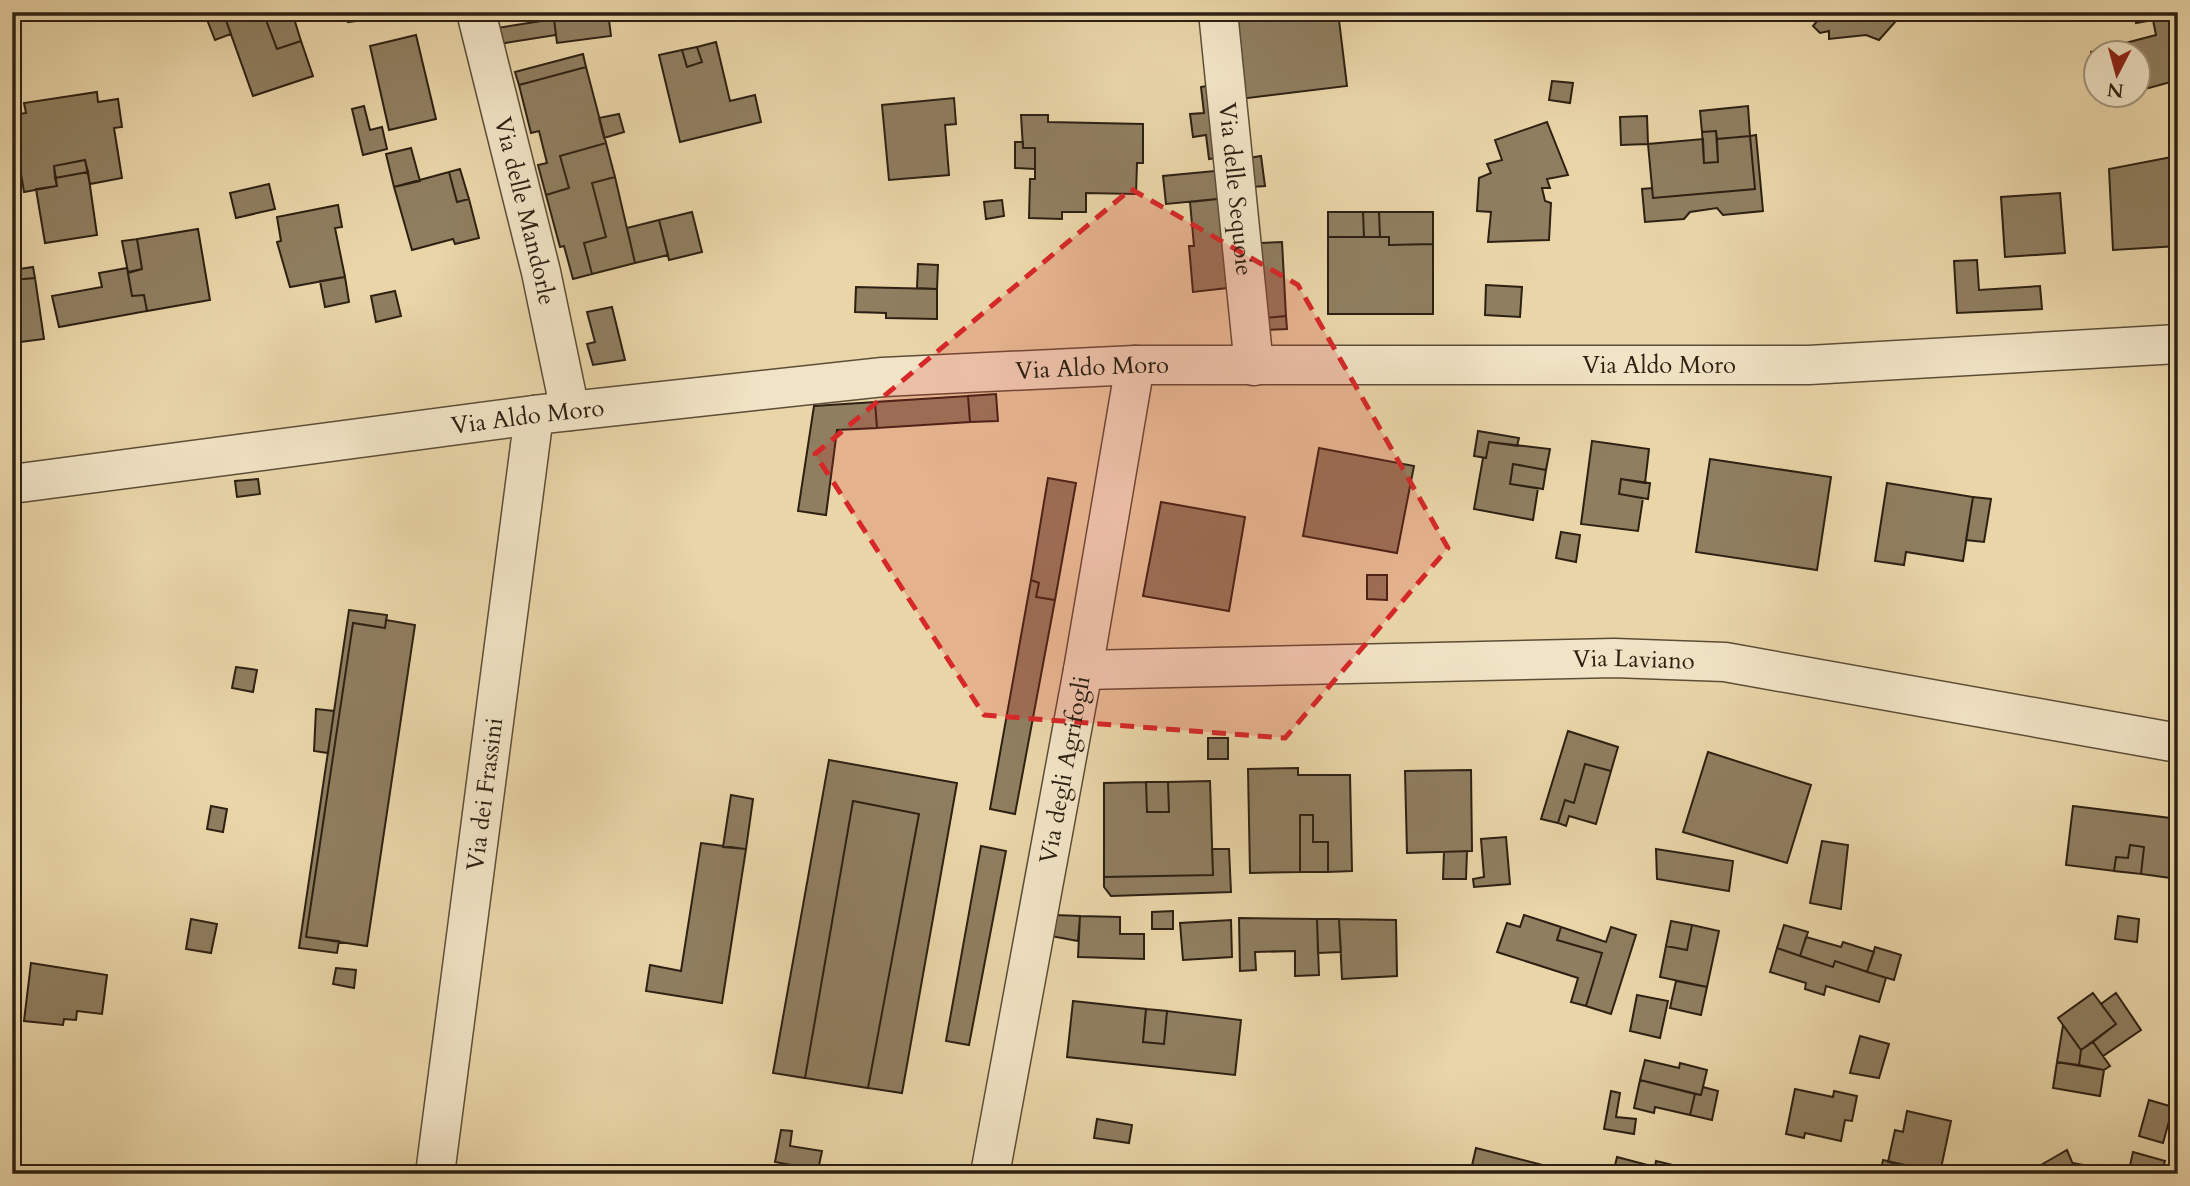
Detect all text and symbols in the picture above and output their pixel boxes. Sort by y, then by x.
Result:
north arrow [2082,38,2152,108]
text: N [2105,76,2125,104]
street label: Via delle Sequoie [1210,101,1261,277]
street label: Via delle Mandorle [486,114,563,308]
street label: Via Aldo Moro [1015,349,1169,388]
street label: Via Aldo Moro [1582,349,1736,382]
street label: Via Aldo Moro [449,391,606,443]
street label: Via Laviano [1573,642,1695,678]
street label: Via degli Agrifogli [1032,673,1099,866]
street label: Via dei Frassini [459,715,511,873]

